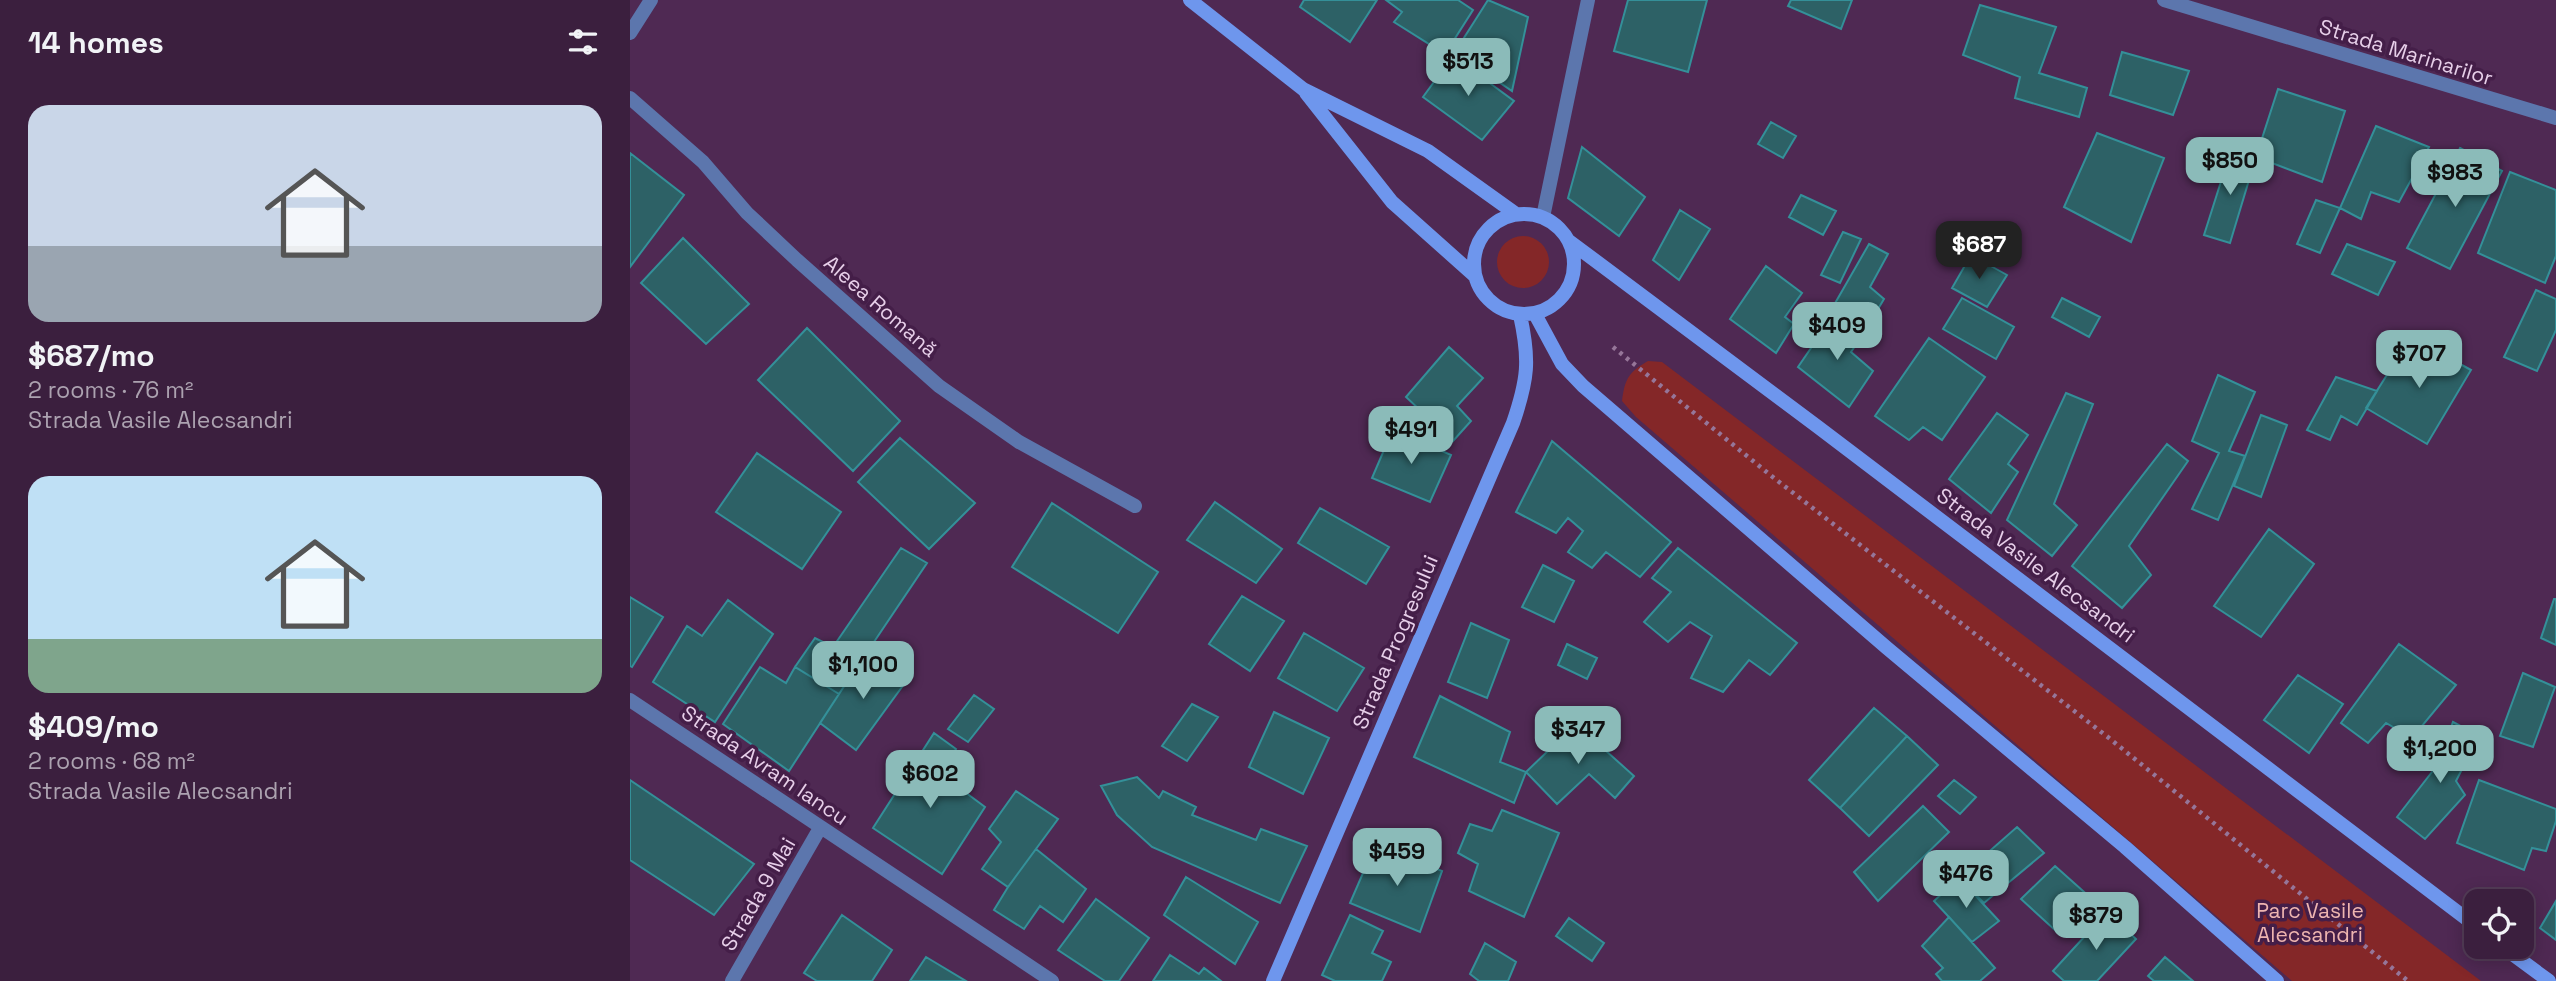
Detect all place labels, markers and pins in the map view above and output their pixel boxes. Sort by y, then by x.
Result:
pin: $513 [1427,38,1509,98]
pin: $850 [2189,138,2271,197]
pin: $983 [2414,150,2496,209]
pin: $687 [1938,222,2020,281]
pin: $409 [1796,302,1878,362]
pin: $707 [2378,330,2460,390]
pin: $491 [1370,406,1452,466]
pin: $1,100 [806,642,920,701]
pin: $347 [1537,706,1619,766]
pin: $1,200 [2383,726,2497,785]
pin: $602 [889,750,971,810]
pin: $459 [1356,828,1438,888]
pin: $476 [1925,850,2007,910]
pin: $879 [2055,892,2137,952]

